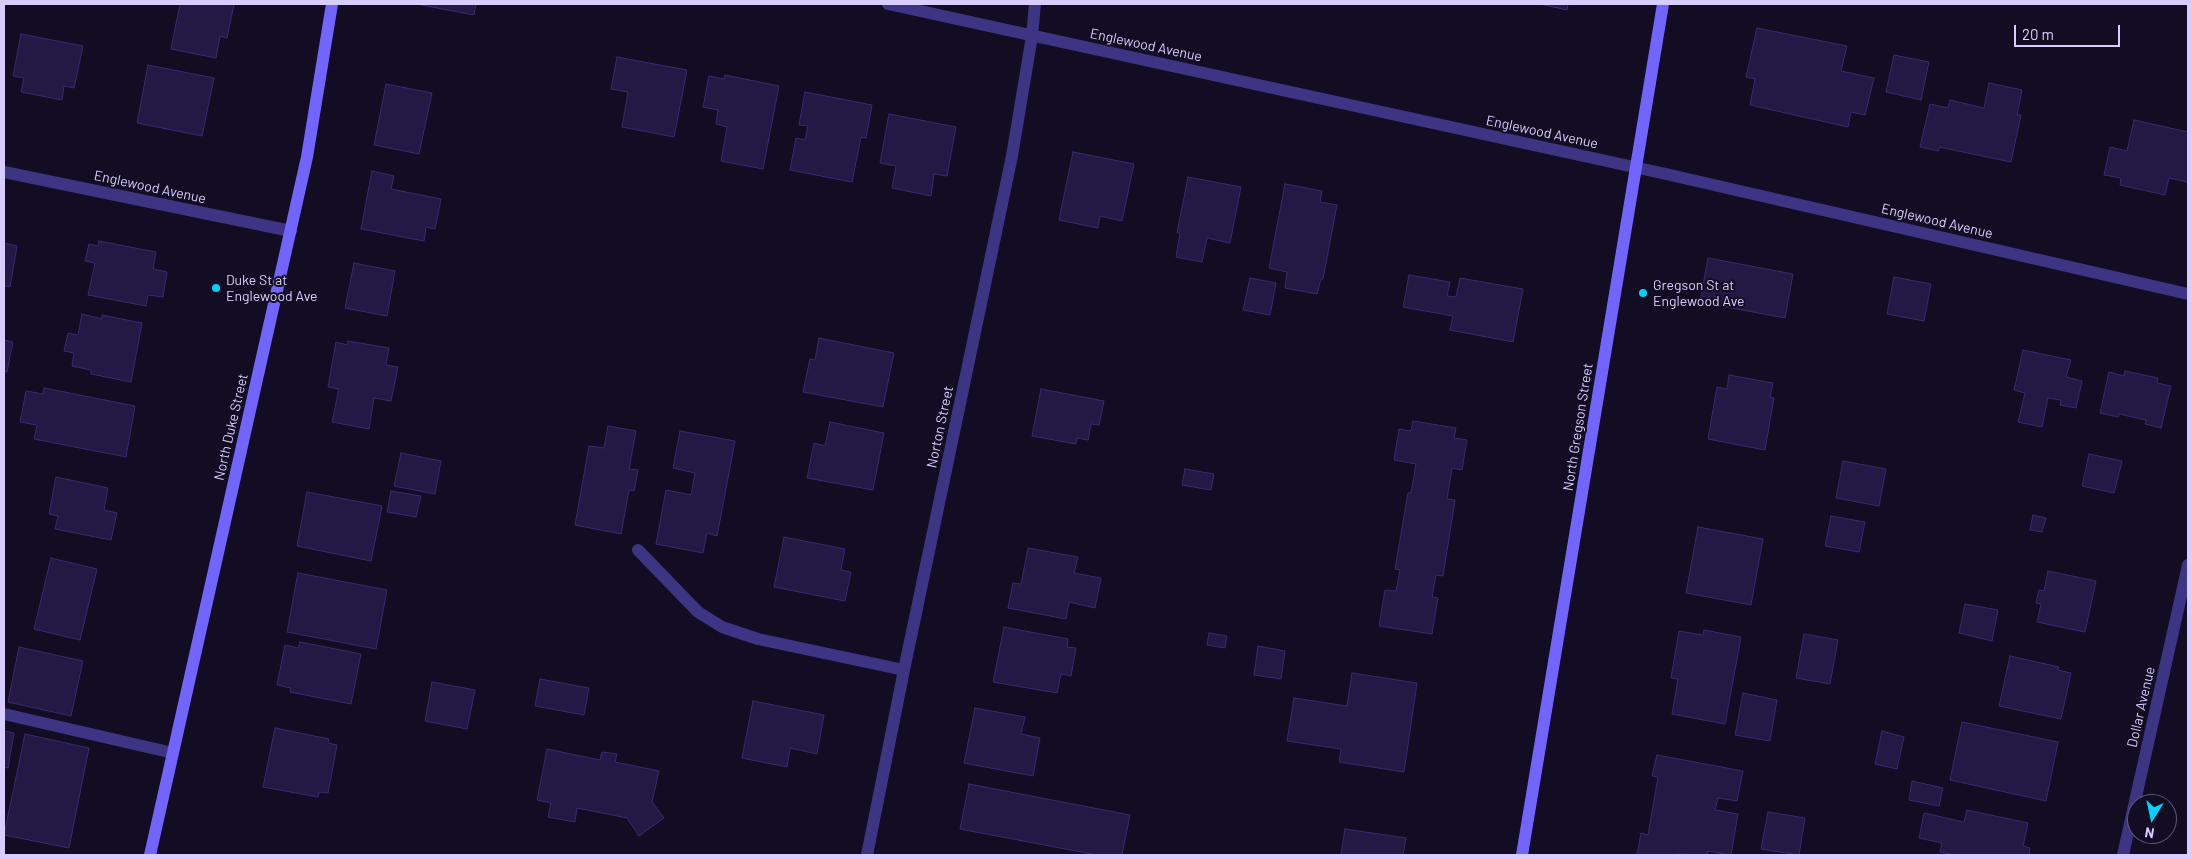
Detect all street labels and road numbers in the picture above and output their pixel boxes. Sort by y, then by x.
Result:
street label: Englewood Avenue [1088,25,1204,65]
street label: Englewood Avenue [1484,112,1600,152]
street label: Englewood Avenue [92,167,208,207]
street label: Englewood Avenue [1880,200,1994,242]
street label: North Gregson Street [1560,362,1596,492]
street label: North Duke Street [211,372,251,482]
street label: Norton Street [923,384,957,470]
street label: Dollar Avenue [2124,665,2158,749]

